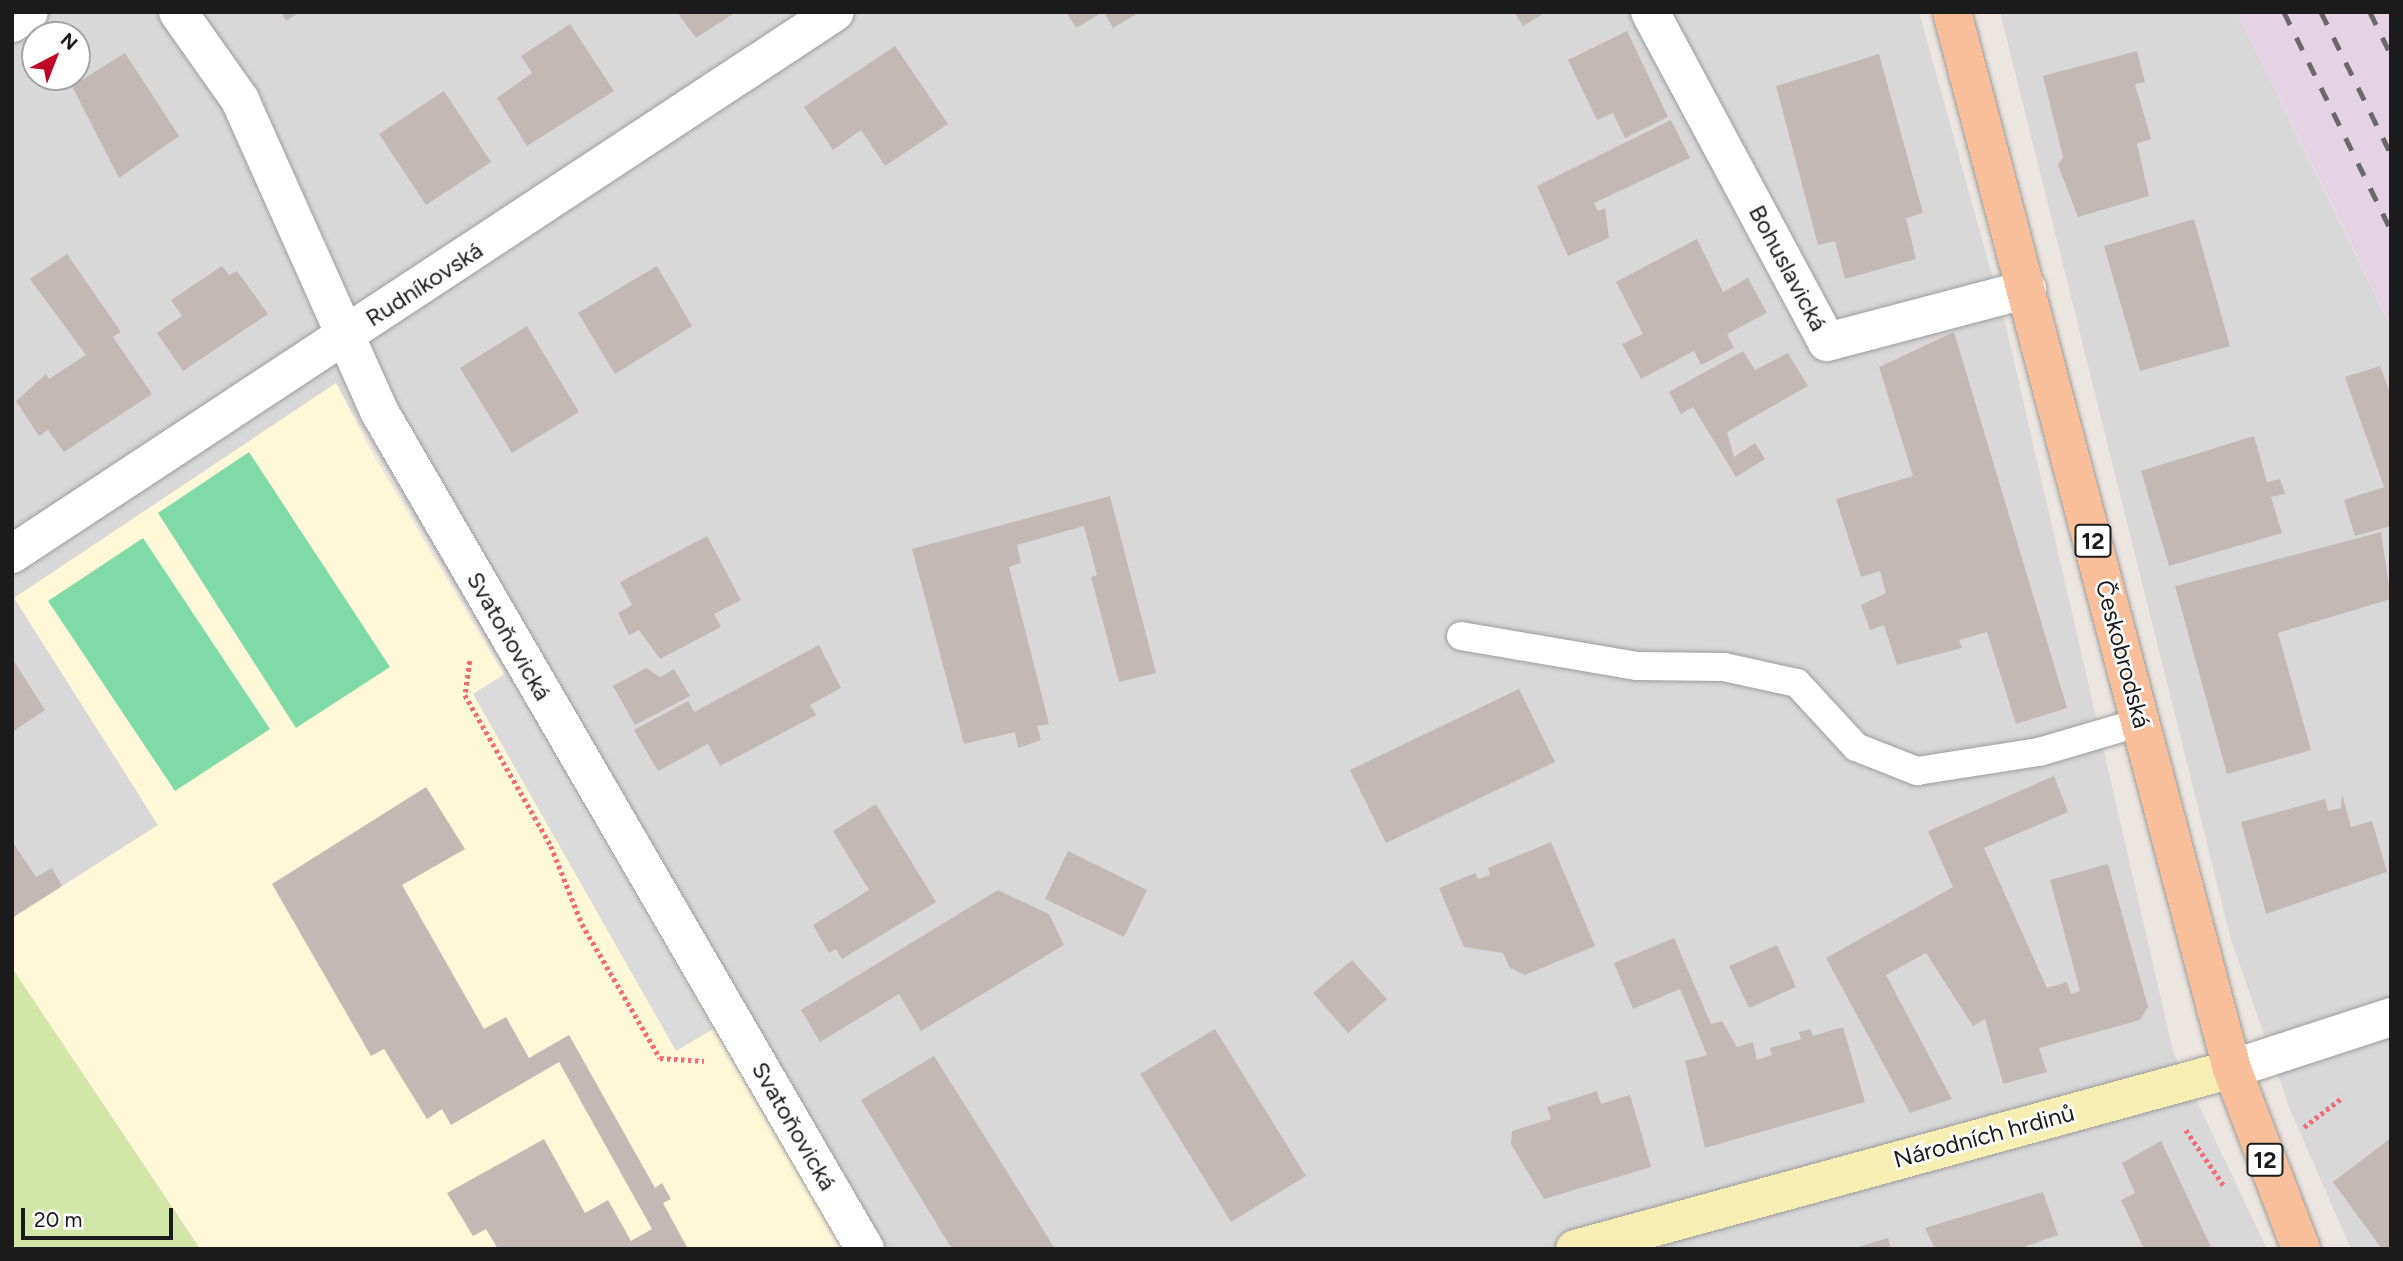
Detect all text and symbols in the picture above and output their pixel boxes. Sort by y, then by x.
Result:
north arrow [21,21,91,91]
text: N [56,28,82,55]
street label: Bohuslavická [1743,200,1833,336]
street label: Rudníkovská [360,236,488,332]
road number: 12 [2074,522,2112,561]
street label: Svatoňovická [461,567,557,705]
street label: Českobrodská [2089,577,2157,731]
street label: Svatoňovická [746,1057,842,1195]
street label: Národních hrdinů [1890,1098,2078,1174]
road number: 12 [2246,1140,2284,1180]
scale bar [24,1194,177,1238]
text: 20 m [34,1207,82,1232]

